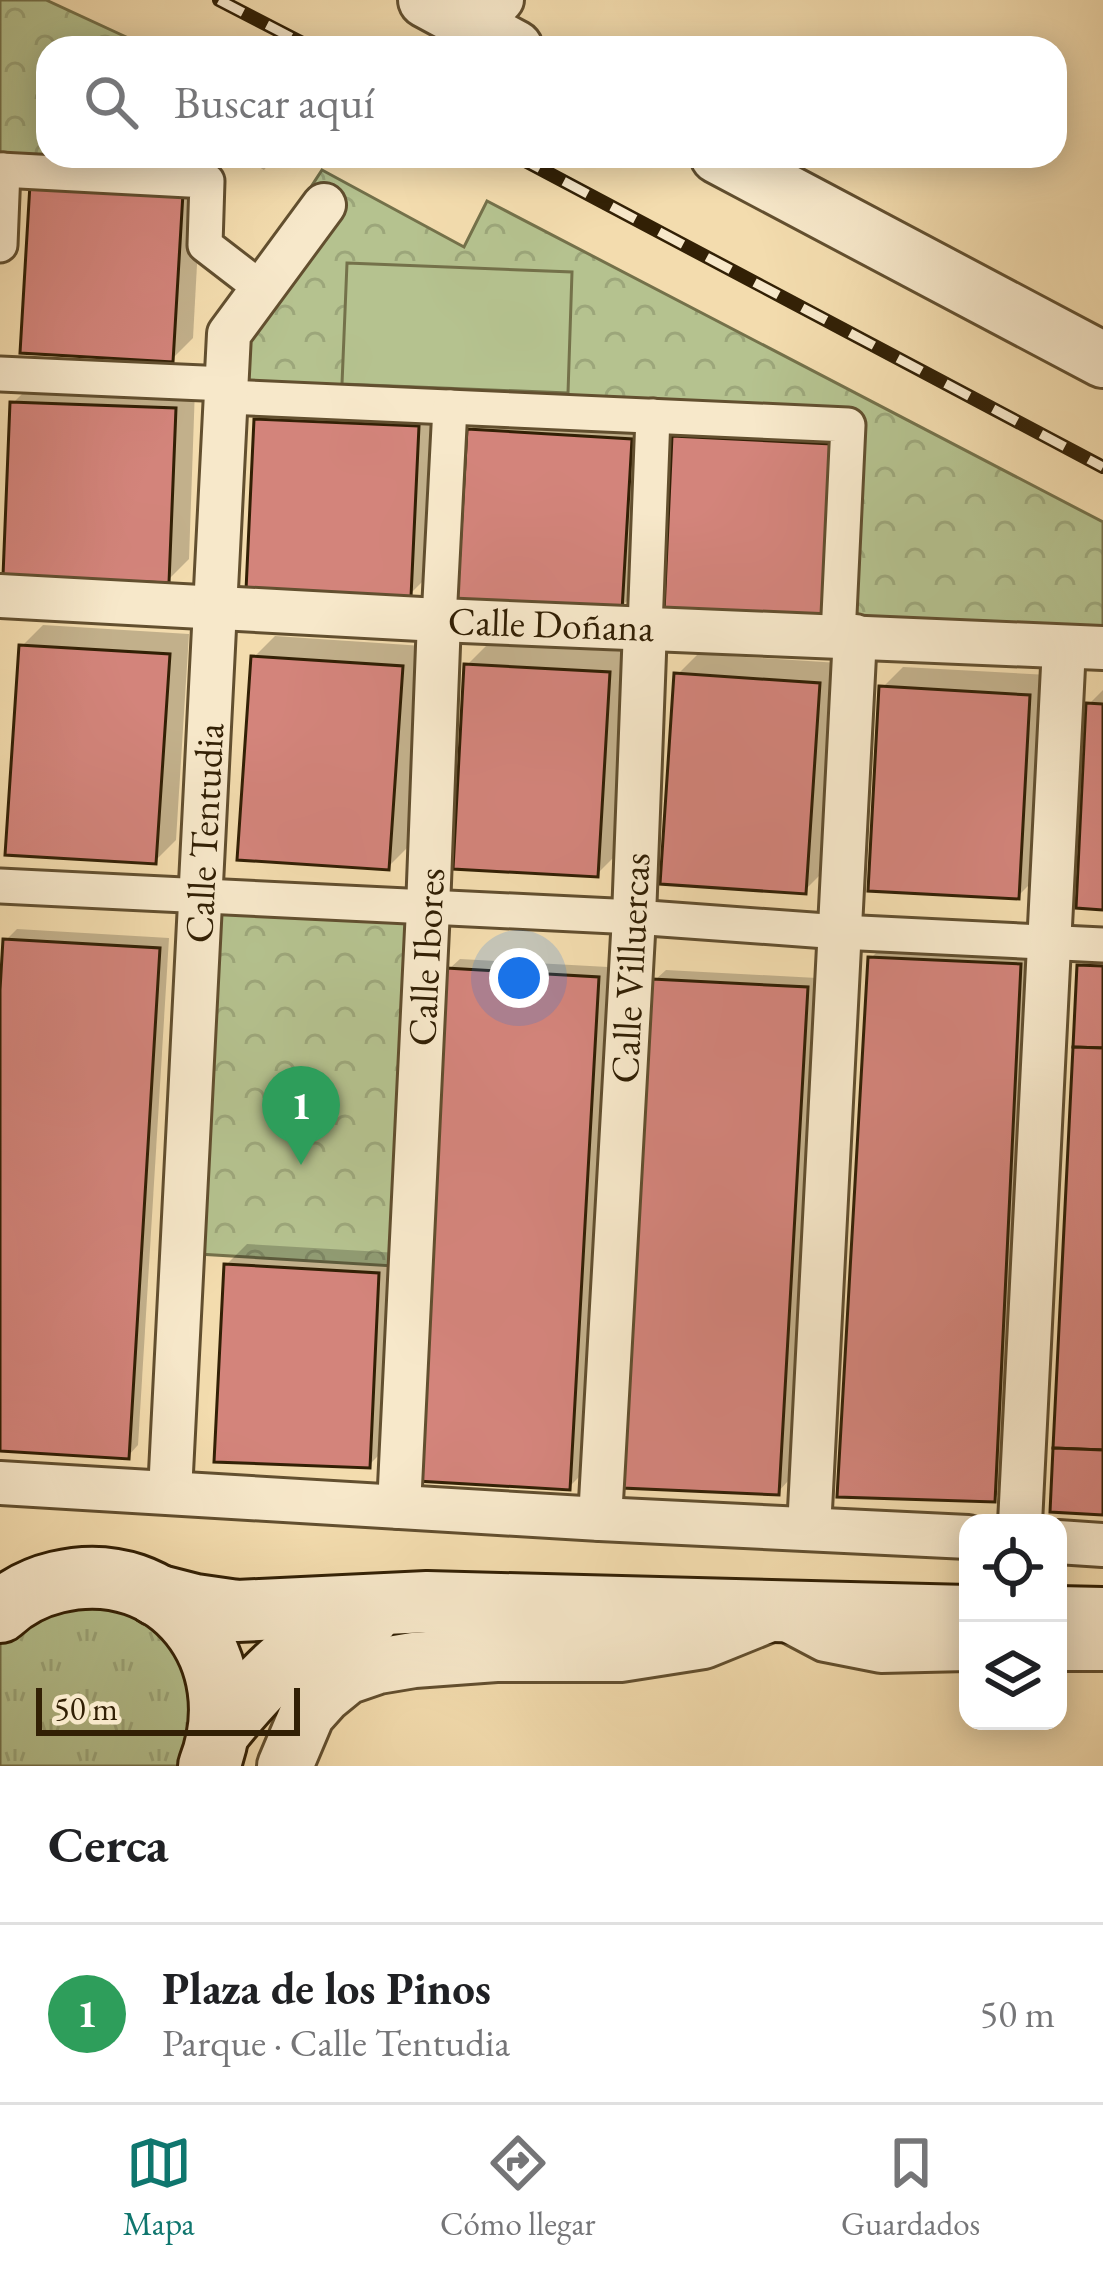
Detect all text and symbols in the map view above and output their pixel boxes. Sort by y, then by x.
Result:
search box [36,36,1067,168]
icon: search [78,69,144,135]
text: Buscar aquí [174,73,374,131]
street label: Calle Doñana [447,595,655,653]
street label: Calle Tentudia [173,721,235,944]
street label: Calle Villuercas [598,851,662,1085]
street label: Calle Ibores [396,867,456,1047]
your location [489,948,549,1008]
pin: 1 [262,1066,340,1165]
map controls [959,1514,1067,1730]
button: locate [959,1514,1067,1622]
button: layers [959,1622,1067,1730]
scale bar [36,1682,300,1735]
text: 50 m [54,1687,118,1730]
text: Cerca [48,1811,168,1877]
text: Plaza de los Pinos [162,1959,491,2017]
text: 1 [77,1988,97,2039]
text: 50 m [979,1988,1055,2039]
text: Parque · Calle Tentudia [162,2017,510,2068]
tab: Mapa [123,2130,195,2245]
tab: Cómo llegar [440,2130,596,2245]
tab: Guardados [841,2130,980,2245]

